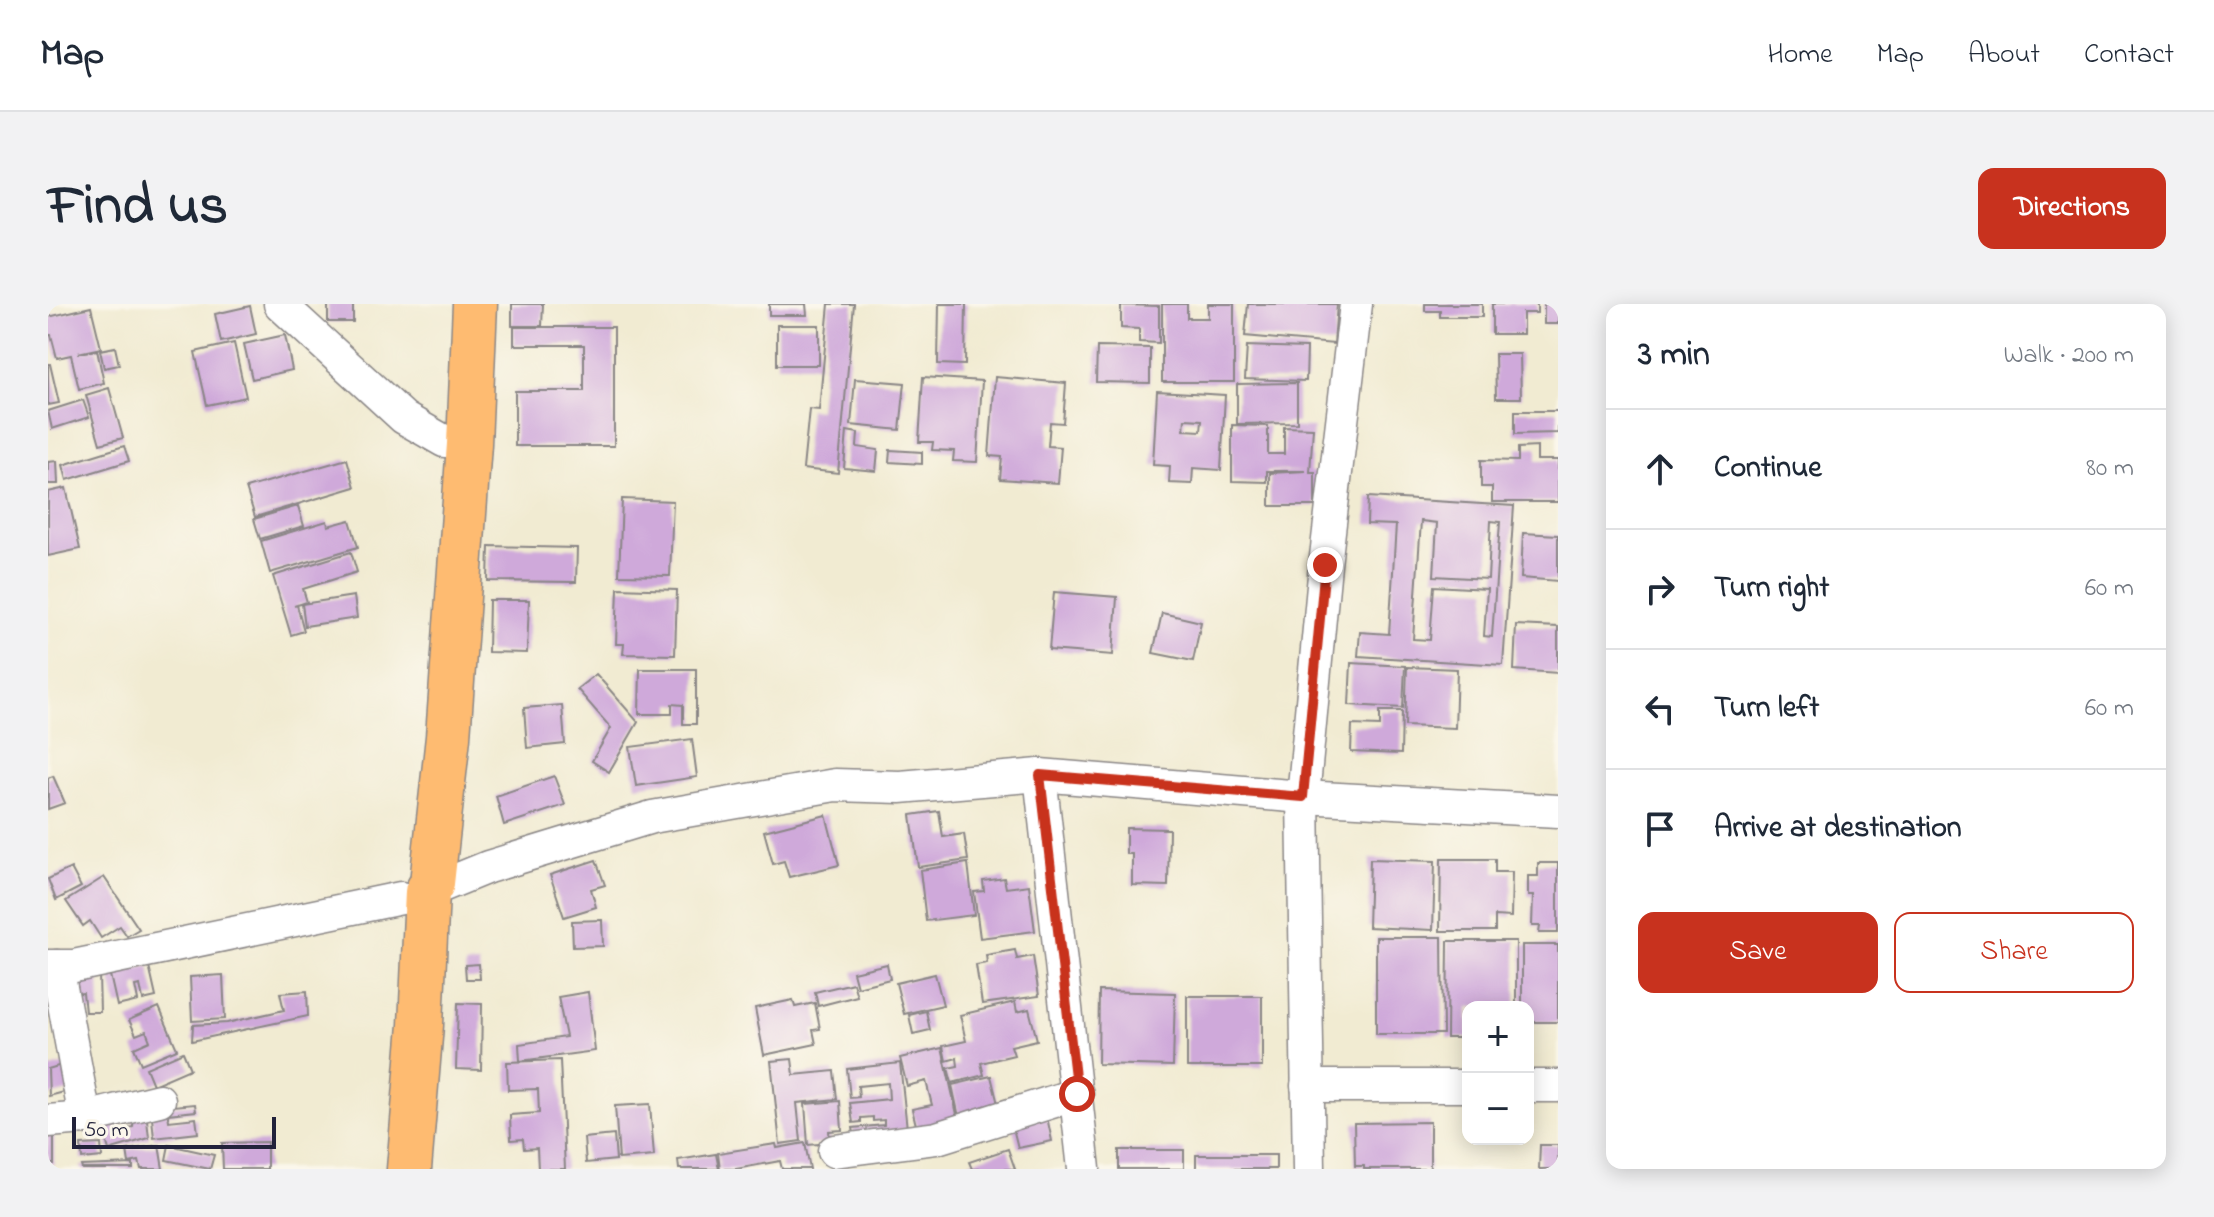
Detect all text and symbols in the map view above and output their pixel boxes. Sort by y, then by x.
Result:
text: Map [40,27,104,83]
text: Home [1767,35,1833,76]
text: Map [1877,35,1924,76]
text: About [1968,35,2040,76]
text: Contact [2084,35,2174,76]
text: Find us [48,168,228,249]
button: Directions [1978,168,2166,249]
text: 3 min [1638,331,1710,381]
text: Walk · 200 m [2003,337,2134,375]
icon: ahead [1638,447,1682,491]
text: Continue [1714,447,1822,491]
text: 80 m [2086,450,2134,488]
route end [1307,547,1343,583]
icon: right [1638,567,1682,611]
text: Turn right [1714,567,1829,611]
text: 60 m [2085,570,2134,608]
icon: left [1638,687,1682,731]
text: Turn left [1714,687,1819,731]
text: 60 m [2085,690,2134,728]
icon: arrive [1638,807,1682,851]
text: Arrive at destination [1714,807,1962,851]
button: Save [1638,912,1878,993]
button: Share [1894,912,2134,993]
map controls [1462,1001,1534,1145]
button: + [1462,1001,1534,1073]
button: − [1462,1073,1534,1145]
route start [1059,1076,1095,1112]
scale bar [72,1113,276,1149]
text: 50 m [84,1115,129,1147]

